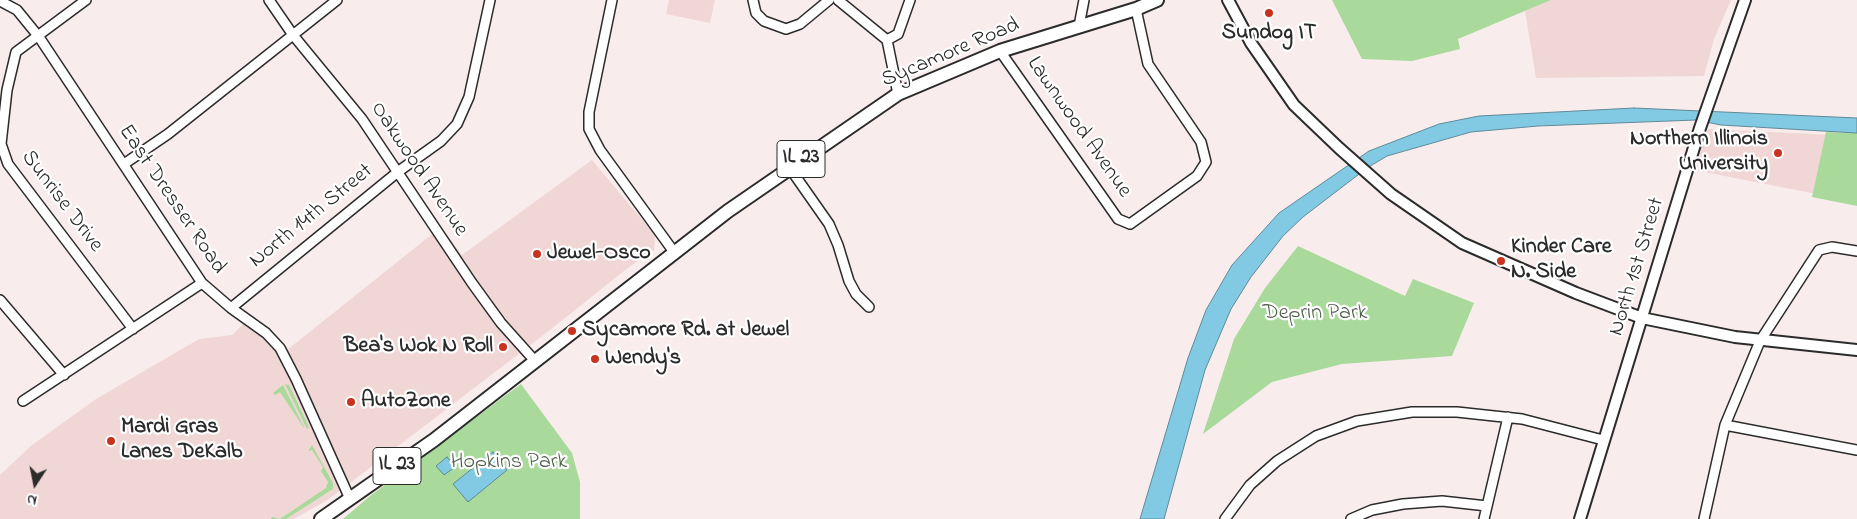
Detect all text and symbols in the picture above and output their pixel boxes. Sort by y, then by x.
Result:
marker: Sundog IT [1263,7,1275,19]
street label: Sycamore Road [878,13,1024,95]
place label: Sundog IT [1222,21,1316,47]
street label: Lawnwood Avenue [1020,52,1136,204]
street label: Oakwood Avenue [363,98,473,242]
street label: East Dresser Road [111,120,231,280]
place label: Northern Illinois University [1630,127,1768,178]
road number: IL 23 [777,140,825,178]
street label: Sunrise Drive [14,146,108,258]
marker: Northern Illinois University [1772,147,1784,159]
street label: North 14th Street [245,159,379,275]
street label: North 1st Street [1604,195,1672,339]
place label: Kinder Care N. Side [1511,235,1612,286]
place label: Jewel-Osco [547,241,651,267]
marker: Jewel-Osco [531,248,543,260]
marker: Kinder Care N. Side [1495,255,1507,267]
park label: Deprin Park [1263,301,1367,327]
place label: Sycamore Rd. at Jewel [582,318,789,344]
marker: Sycamore Rd. at Jewel [566,325,578,337]
place label: Bea's Wok N Roll [344,334,493,360]
marker: Bea's Wok N Roll [497,341,509,353]
place label: Wendy's [605,346,681,372]
marker: Wendy's [589,353,601,365]
place label: AutoZone [361,389,451,415]
marker: AutoZone [345,396,357,408]
place label: Mardi Gras Lanes DeKalb [121,415,242,466]
marker: Mardi Gras Lanes DeKalb [105,435,117,447]
road number: IL 23 [373,448,421,484]
park label: Hopkins Park [451,450,567,476]
north arrow [10,459,60,509]
text: N [25,488,39,510]

